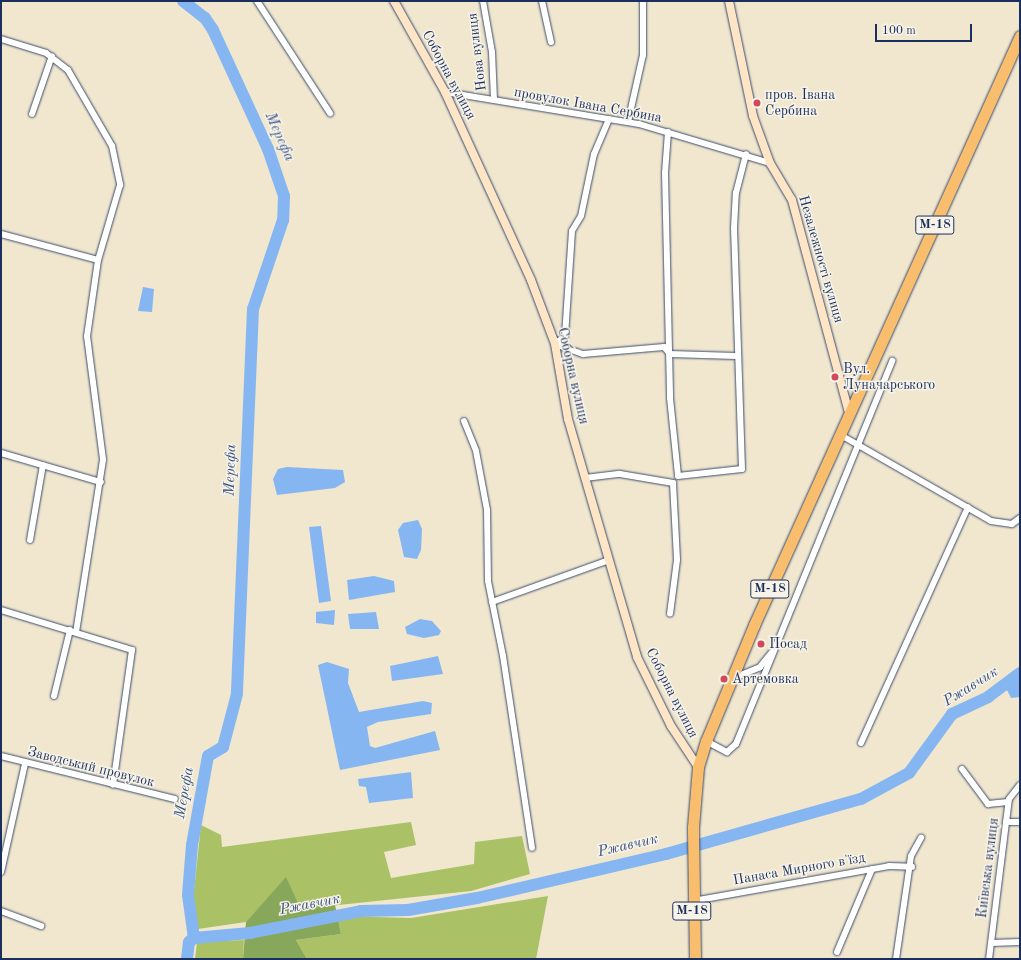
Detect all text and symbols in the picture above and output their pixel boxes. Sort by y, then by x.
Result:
street label: Нова вулиця [464,12,490,92]
scale bar [877,16,974,42]
text: 100 m [882,25,916,37]
street label: Соборна вулиця [418,27,480,123]
street label: провулок Івана Сербина [513,84,663,126]
place label: пров. Івана Сербина [765,87,835,120]
marker: пров. Івана Сербина [752,98,762,108]
water label: Мерефа [260,110,298,164]
street label: Незалежності вулиця [795,193,847,325]
road number: М-18 [915,214,955,236]
street label: Соборна вулиця [554,326,592,426]
place label: Вул. Луначарського [843,361,935,394]
marker: Вул. Луначарського [830,372,840,382]
water label: Мерефа [221,444,241,496]
road number: М-18 [750,578,790,600]
place label: Посад [769,636,807,652]
marker: Посад [756,639,766,649]
street label: Соборна вулиця [642,645,702,741]
water label: Ржавчик [940,663,1002,711]
place label: Артемовка [732,671,799,687]
marker: Артемовка [719,674,729,684]
street label: Заводський провулок [26,743,156,791]
water label: Мерефа [172,766,198,820]
street label: Київська вулиця [974,817,1002,919]
water label: Ржавчик [596,830,660,862]
street label: Панаса Мирного в'їзд [732,849,866,889]
water label: Ржавчик [278,890,342,920]
road number: М-18 [672,900,712,922]

